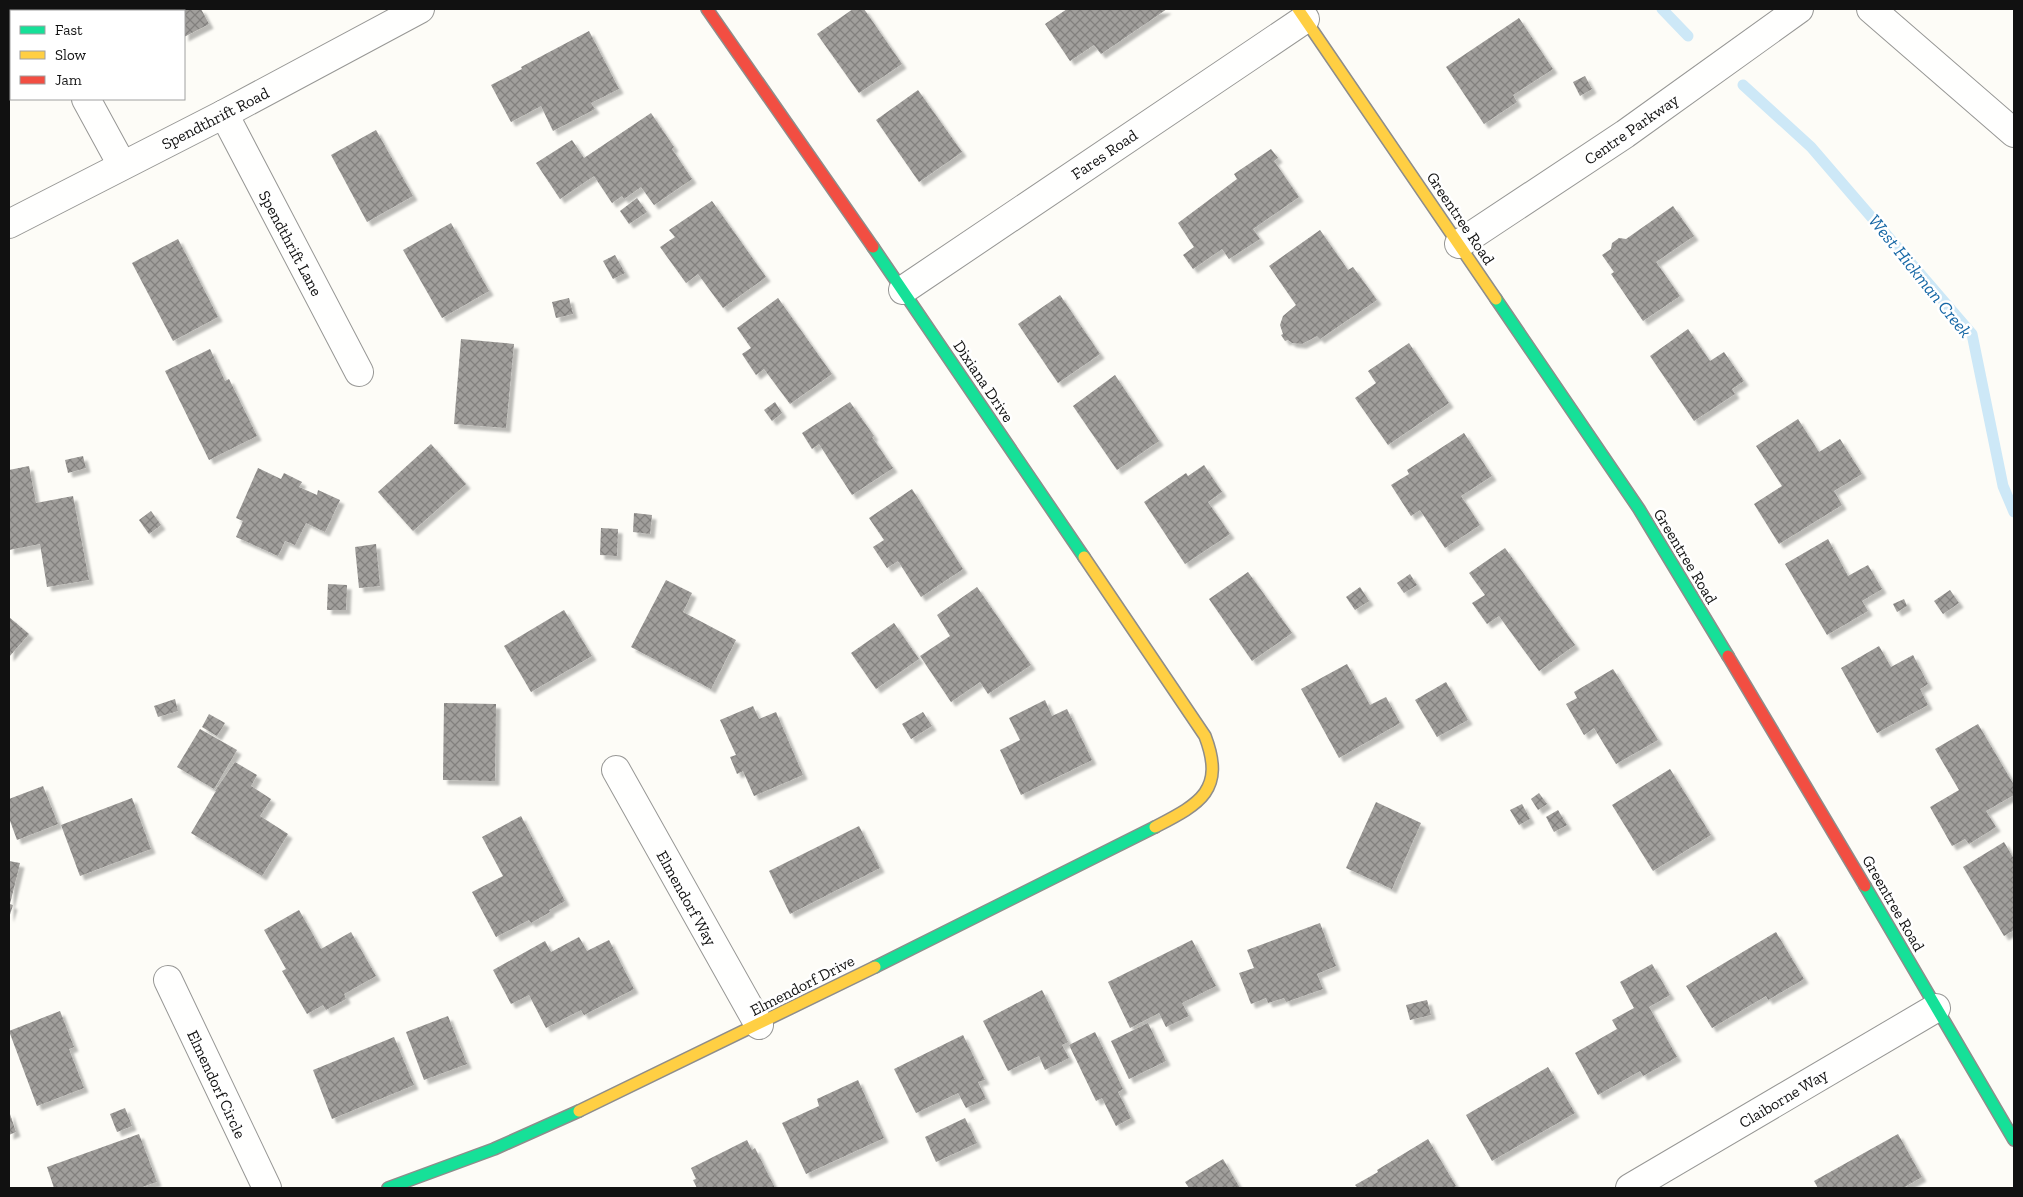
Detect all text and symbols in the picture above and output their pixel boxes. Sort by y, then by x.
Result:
legend [10,10,185,100]
text: Fast [55,21,83,39]
text: Slow [55,46,87,64]
text: Jam [55,71,82,89]
street label: Spendthrift Road [158,83,272,154]
street label: Centre Parkway [1581,89,1683,169]
street label: Fares Road [1068,125,1141,183]
street label: Greentree Road [1423,168,1499,268]
street label: Spendthrift Lane [255,187,326,299]
water label: West Hickman Creek [1864,210,1976,342]
street label: Dixiana Drive [949,337,1018,426]
street label: Greentree Road [1650,505,1722,607]
street label: Elmendorf Way [653,847,721,950]
street label: Greentree Road [1858,852,1929,955]
street label: Elmendorf Drive [747,951,857,1020]
street label: Elmendorf Circle [183,1027,250,1141]
street label: Claiborne Way [1736,1064,1832,1132]

